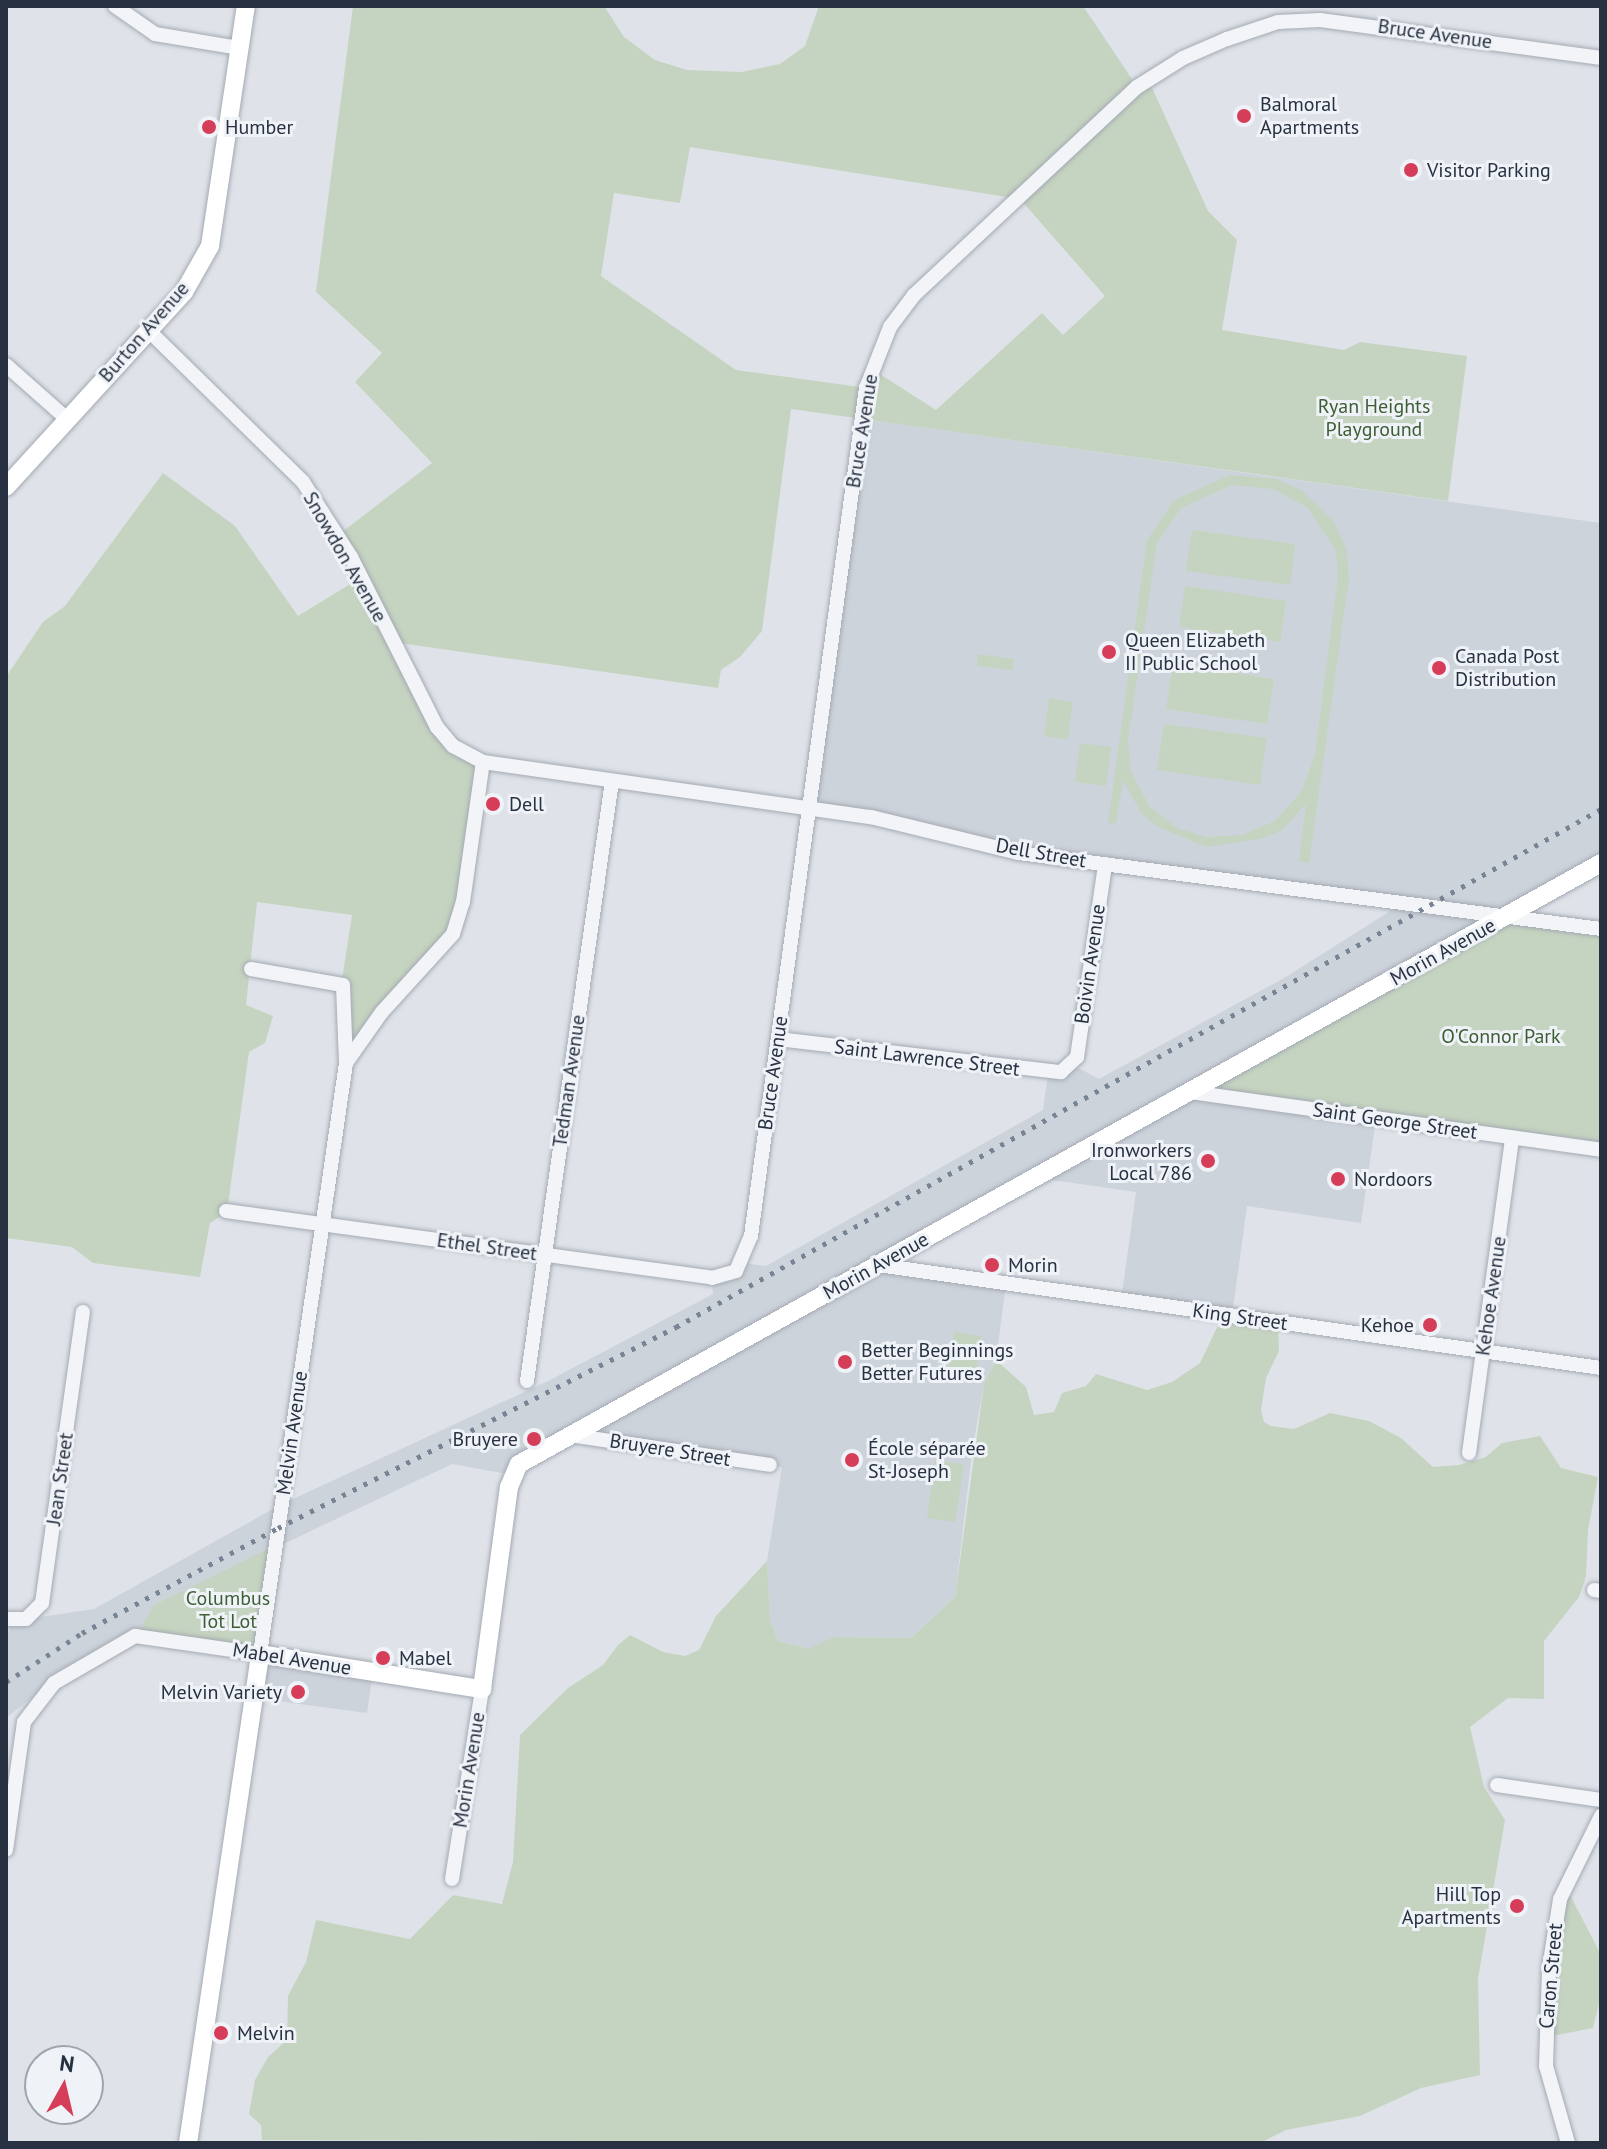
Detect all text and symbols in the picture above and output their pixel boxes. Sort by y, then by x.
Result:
street label: Bruce Avenue [1376,14,1494,54]
place label: Balmoral Apartments [1260,92,1359,139]
marker: Balmoral Apartments [1235,107,1253,125]
place label: Humber [225,115,293,139]
marker: Humber [200,118,218,136]
place label: Visitor Parking [1427,158,1551,182]
marker: Visitor Parking [1402,161,1420,179]
street label: Burton Avenue [94,277,194,387]
street label: Bruce Avenue [841,372,883,490]
park label: Ryan Heights Playground [1318,394,1430,441]
street label: Snowdon Avenue [298,487,392,627]
place label: Queen Elizabeth II Public School [1125,628,1265,675]
marker: Queen Elizabeth II Public School [1100,643,1118,661]
place label: Canada Post Distribution [1455,644,1559,691]
marker: Canada Post Distribution [1430,659,1448,677]
place label: Dell [509,792,544,816]
marker: Dell [484,795,502,813]
street label: Dell Street [994,833,1088,873]
street label: Boivin Avenue [1070,902,1110,1026]
street label: Morin Avenue [1386,913,1500,991]
street label: Tedman Avenue [548,1013,590,1149]
street label: Bruce Avenue [753,1014,793,1132]
park label: O'Connor Park [1441,1024,1561,1048]
street label: Saint Lawrence Street [833,1035,1021,1081]
street label: Saint George Street [1311,1098,1479,1144]
place label: Ironworkers Local 786 [1091,1138,1192,1185]
marker: Ironworkers Local 786 [1199,1152,1217,1170]
place label: Nordoors [1354,1167,1432,1191]
marker: Nordoors [1329,1170,1347,1188]
street label: Morin Avenue [819,1227,933,1305]
street label: Ethel Street [435,1228,539,1266]
street label: Kehoe Avenue [1471,1234,1511,1358]
place label: Morin [1008,1253,1058,1277]
marker: Morin [983,1256,1001,1274]
street label: King Street [1191,1298,1289,1336]
place label: Kehoe [1361,1313,1414,1337]
marker: Kehoe [1421,1316,1439,1334]
place label: Better Beginnings Better Futures [861,1338,1014,1385]
marker: Better Beginnings Better Futures [836,1353,854,1371]
street label: Melvin Avenue [271,1369,313,1497]
place label: Bruyere [453,1427,518,1451]
street label: Bruyere Street [608,1429,732,1471]
marker: Bruyere [525,1430,543,1448]
street label: Jean Street [42,1431,78,1527]
place label: École séparée St-Joseph [868,1436,986,1483]
marker: École séparée St-Joseph [843,1451,861,1469]
park label: Columbus Tot Lot [186,1587,270,1634]
street label: Mabel Avenue [231,1638,353,1680]
place label: Mabel [399,1646,452,1670]
marker: Mabel [374,1649,392,1667]
place label: Melvin Variety [160,1680,282,1704]
marker: Melvin Variety [289,1683,307,1701]
street label: Morin Avenue [448,1710,490,1830]
place label: Hill Top Apartments [1402,1882,1501,1929]
marker: Hill Top Apartments [1508,1897,1526,1915]
street label: Caron Street [1534,1922,1568,2030]
place label: Melvin [237,2021,295,2045]
marker: Melvin [212,2024,230,2042]
north arrow [24,2045,104,2125]
text: N [58,2048,76,2078]

